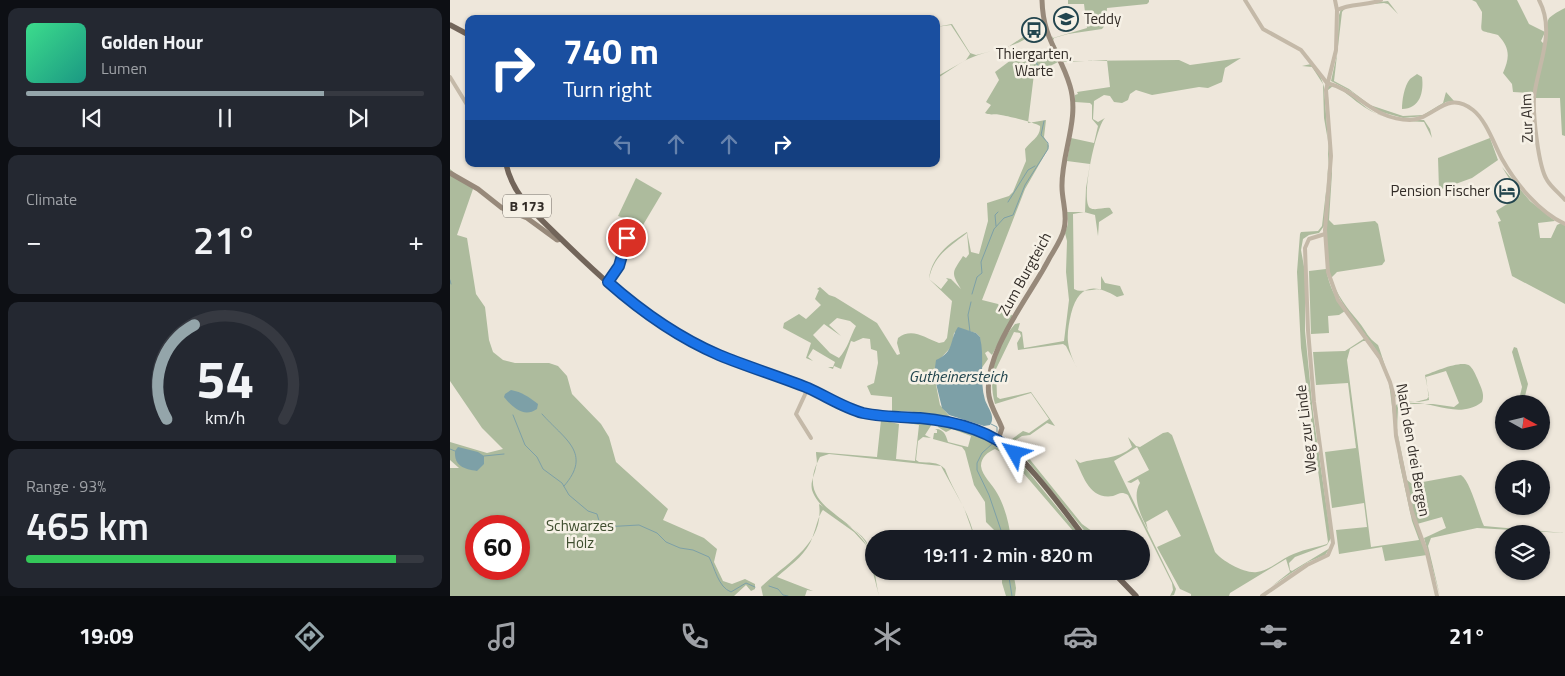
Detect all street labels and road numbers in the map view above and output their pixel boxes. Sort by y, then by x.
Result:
street label: Zur Alm [1514,93,1539,143]
road number: B 173 [503,195,551,218]
street label: Zum Burgteich [992,228,1057,320]
street label: Nach den drei Bergen [1390,382,1437,518]
street label: Weg zur Linde [1289,384,1322,475]

